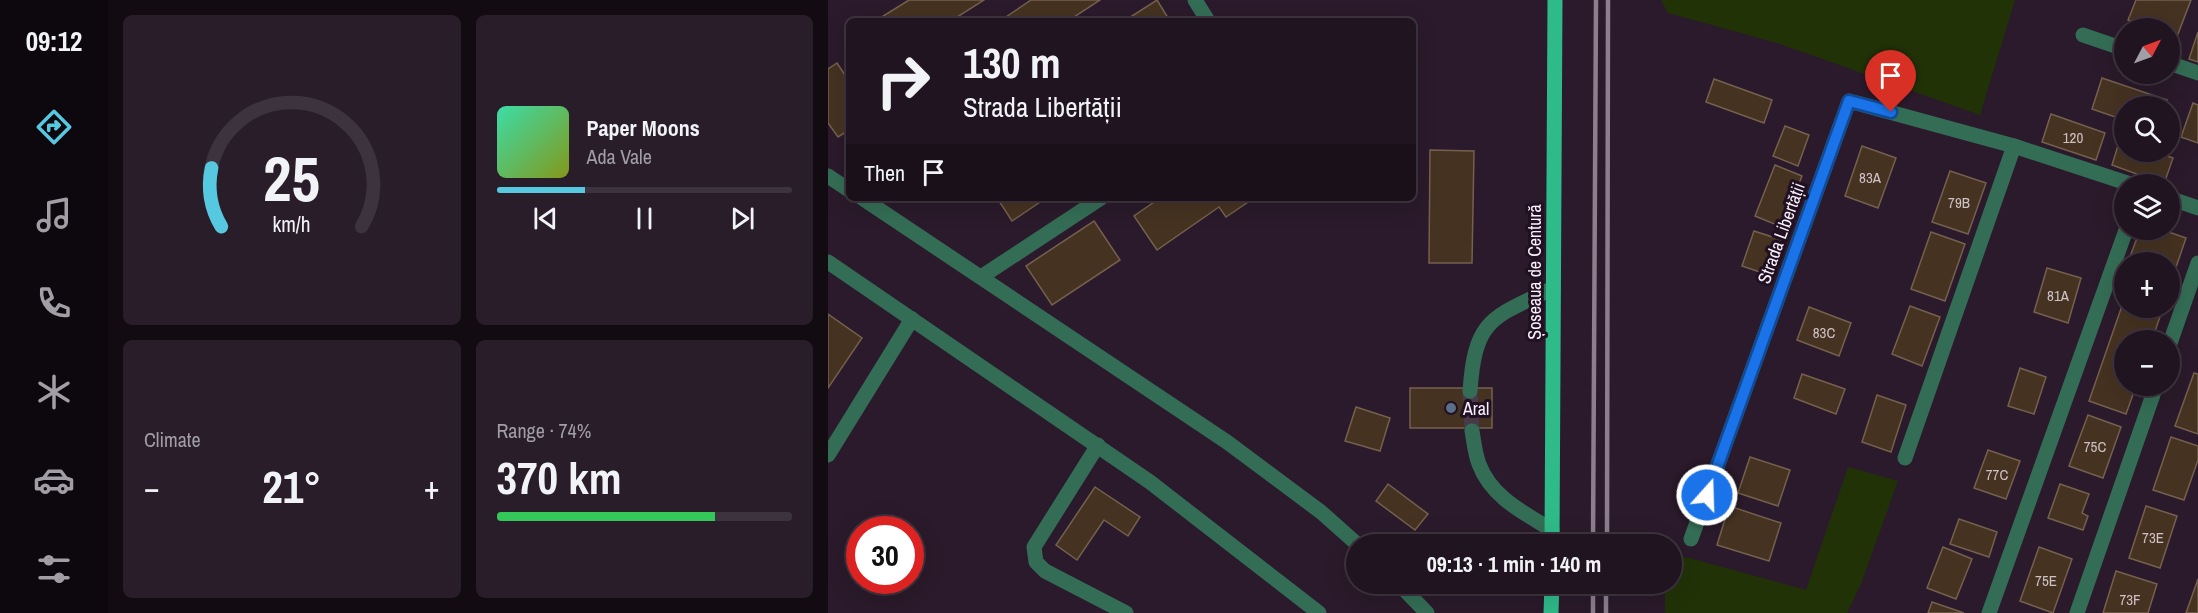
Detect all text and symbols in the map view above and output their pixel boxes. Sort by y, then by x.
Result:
north arrow [2114,18,2180,84]
map controls [2114,18,2180,396]
text: 09:12 [26,23,82,59]
text: 130 m [963,35,1061,91]
icon: right [864,42,942,120]
pin [1865,50,1916,112]
icon: arrive [1874,59,1907,92]
text: Strada Libertății [963,89,1122,125]
button: search [2114,96,2180,162]
icon: directions [33,106,75,148]
text: Paper Moons [587,113,700,143]
house number: 120 [2063,127,2083,148]
text: 25 [263,136,320,220]
text: Ada Vale [587,143,652,170]
icon: arrive [917,156,950,189]
text: Then [864,158,905,188]
house number: 83A [1859,167,1882,188]
button: layers [2114,174,2180,240]
street label: Strada Libertății [1751,179,1811,287]
house number: 79B [1948,192,1970,213]
icon: music [33,194,75,236]
icon: previous [529,202,562,235]
icon: pause [628,202,661,235]
icon: next [726,202,759,235]
street label: Șoseaua de Centură [1522,204,1547,340]
text: km/h [273,211,311,240]
button: + [2114,252,2180,318]
icon: phone [33,282,75,324]
house number: 81A [2047,285,2070,306]
house number: 83C [1813,322,1835,343]
button: − [2114,330,2180,396]
icon: climate [33,371,75,413]
place label: Aral [1462,396,1489,421]
marker: Aral [1444,401,1458,415]
text: Range · 74% [497,417,591,444]
text: Climate [144,426,201,453]
house number: 75C [2084,436,2106,457]
text: 370 km [497,447,622,508]
text: 21° [262,456,321,517]
icon: car [33,459,75,501]
position arrow [1675,463,1739,527]
house number: 77C [1986,464,2008,485]
text: − [144,465,160,509]
text: + [424,465,439,509]
speed limit sign: 30 [846,516,924,594]
house number: 73E [2142,527,2164,548]
icon: filters [33,548,75,590]
text: 09:13 · 1 min · 140 m [1427,549,1601,579]
house number: 75E [2035,570,2057,591]
house number: 73F [2119,589,2141,610]

